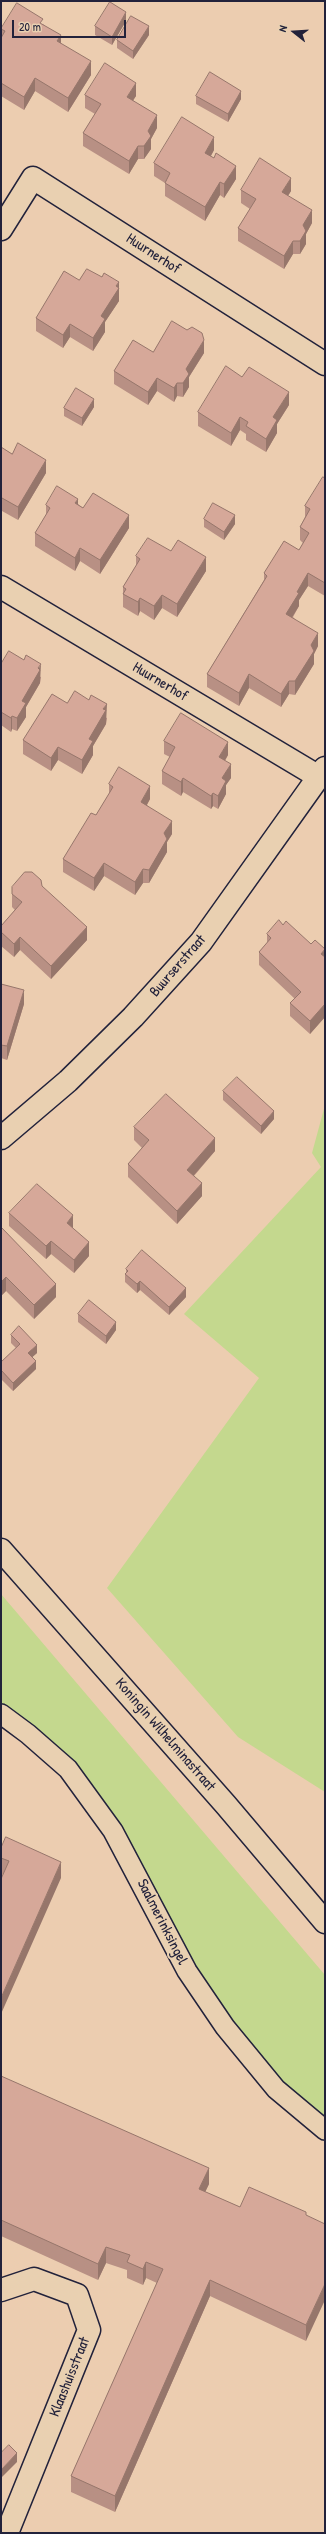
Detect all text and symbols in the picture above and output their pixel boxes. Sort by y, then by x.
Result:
scale bar [14,12,128,38]
north arrow [274,12,314,52]
text: 20 m [19,18,41,35]
text: N [275,24,290,33]
street label: Huurnerhof [122,230,184,278]
street label: Huurnerhof [129,659,191,705]
street label: Buurserstraat [146,931,210,1001]
street label: Koningin Wilhelminastraat [111,1675,219,1795]
street label: Saalmerinksingel [133,1876,191,1968]
street label: Klaashuisstraat [46,2334,94,2420]

